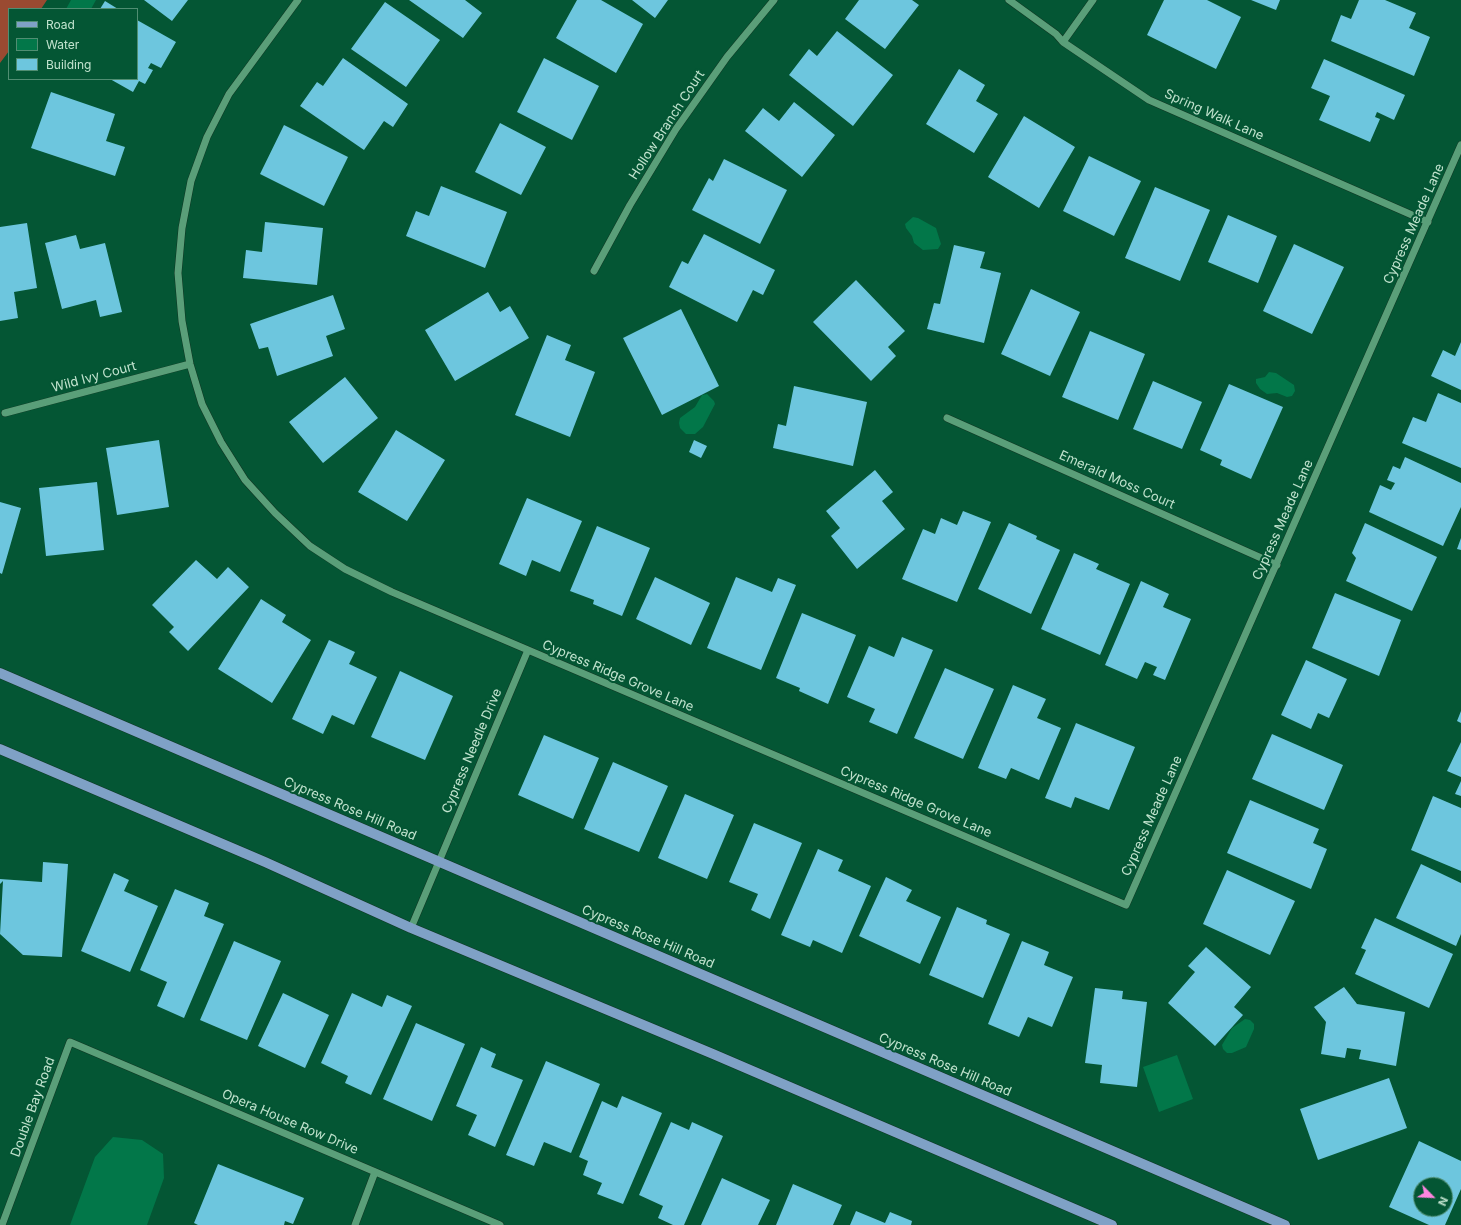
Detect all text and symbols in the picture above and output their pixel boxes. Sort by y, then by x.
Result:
legend [8,8,138,80]
text: Road [46,17,75,32]
text: Water [46,37,79,52]
text: Building [46,57,91,72]
street label: Hollow Branch Court [626,67,708,183]
street label: Spring Walk Lane [1162,86,1266,144]
street label: Cypress Meade Lane [1380,161,1448,287]
street label: Wild Ivy Court [50,358,138,396]
street label: Emerald Moss Court [1057,447,1177,513]
street label: Cypress Meade Lane [1249,457,1317,583]
street label: Cypress Ridge Grove Lane [540,637,696,715]
street label: Cypress Needle Drive [439,686,505,816]
street label: Cypress Meade Lane [1118,753,1186,879]
street label: Cypress Ridge Grove Lane [838,763,994,841]
street label: Cypress Rose Hill Road [281,774,419,844]
street label: Cypress Rose Hill Road [579,902,717,972]
street label: Cypress Rose Hill Road [876,1030,1014,1100]
street label: Double Bay Road [8,1055,58,1159]
street label: Opera House Row Drive [219,1086,361,1158]
north arrow [1413,1177,1453,1217]
text: N [1435,1195,1451,1208]

